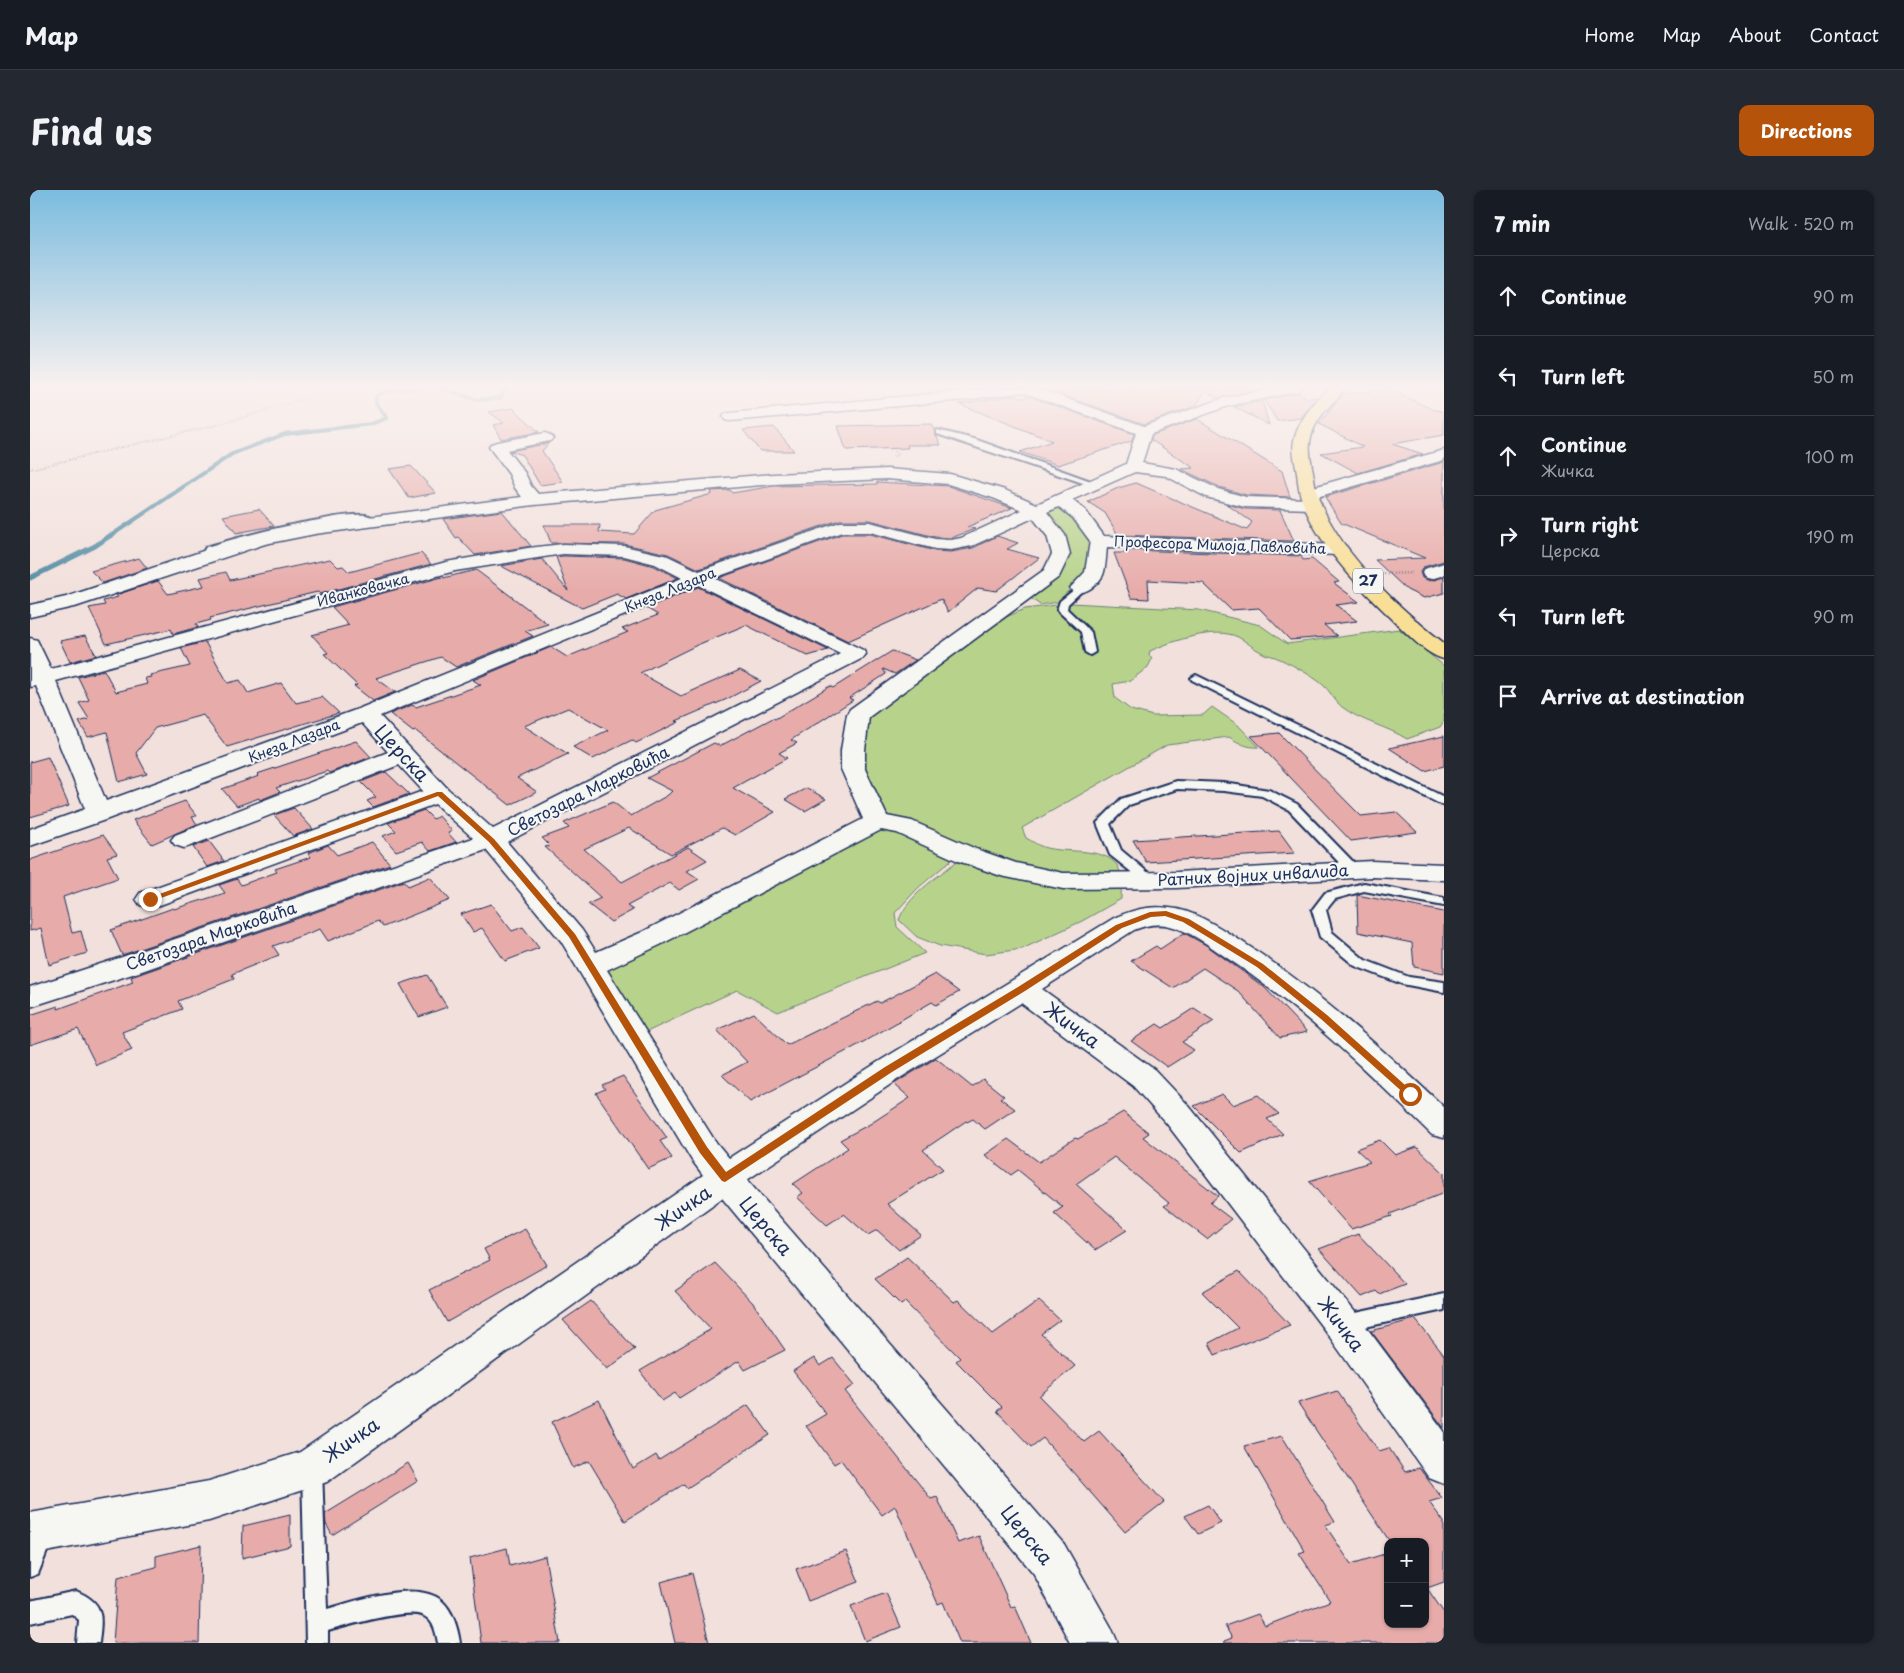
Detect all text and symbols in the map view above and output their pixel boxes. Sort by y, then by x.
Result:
text: Map [25,17,78,53]
text: Home [1584,21,1634,48]
text: Map [1662,21,1701,48]
text: About [1729,21,1781,48]
text: Contact [1809,21,1879,48]
text: Find us [30,104,152,157]
button: Directions [1739,105,1874,156]
text: 7 min [1494,207,1550,239]
text: Walk · 520 m [1748,211,1854,235]
icon: ahead [1494,282,1522,310]
text: Continue [1541,282,1627,310]
text: 90 m [1813,284,1854,308]
icon: left [1494,362,1522,390]
text: Turn left [1541,362,1625,390]
text: 50 m [1813,364,1854,388]
text: Continue [1541,430,1627,458]
icon: ahead [1494,442,1522,470]
text: 100 m [1805,444,1854,468]
text: Жичка [1541,458,1594,482]
text: Turn right [1541,510,1639,538]
icon: right [1494,522,1522,550]
text: 190 m [1806,524,1854,548]
street label: Професора Милоја Павловића [1114,530,1327,559]
text: Церска [1541,538,1600,562]
street label: Кнеза Лазара [621,562,719,617]
street label: Иванковачка [315,567,411,612]
road number: 27 [1353,568,1383,594]
icon: left [1494,602,1522,630]
text: Turn left [1541,602,1625,630]
text: 90 m [1813,604,1854,628]
icon: arrive [1494,682,1522,710]
text: Arrive at destination [1541,682,1745,710]
street label: Кнеза Лазара [245,713,343,768]
street label: Церска [369,717,437,787]
street label: Светозара Марковића [502,739,673,841]
street label: Ратних војних инвалида [1157,857,1349,891]
route end [139,888,162,911]
street label: Светозара Марковића [122,895,299,976]
street label: Жичка [1039,994,1106,1054]
route start [1399,1083,1422,1106]
street label: Жичка [649,1178,716,1237]
street label: Церска [734,1190,800,1261]
street label: Жичка [1312,1290,1372,1357]
street label: Жичка [317,1410,384,1469]
street label: Церска [995,1499,1061,1570]
map controls [1384,1538,1429,1628]
button: + [1384,1538,1429,1583]
button: − [1384,1583,1429,1628]

